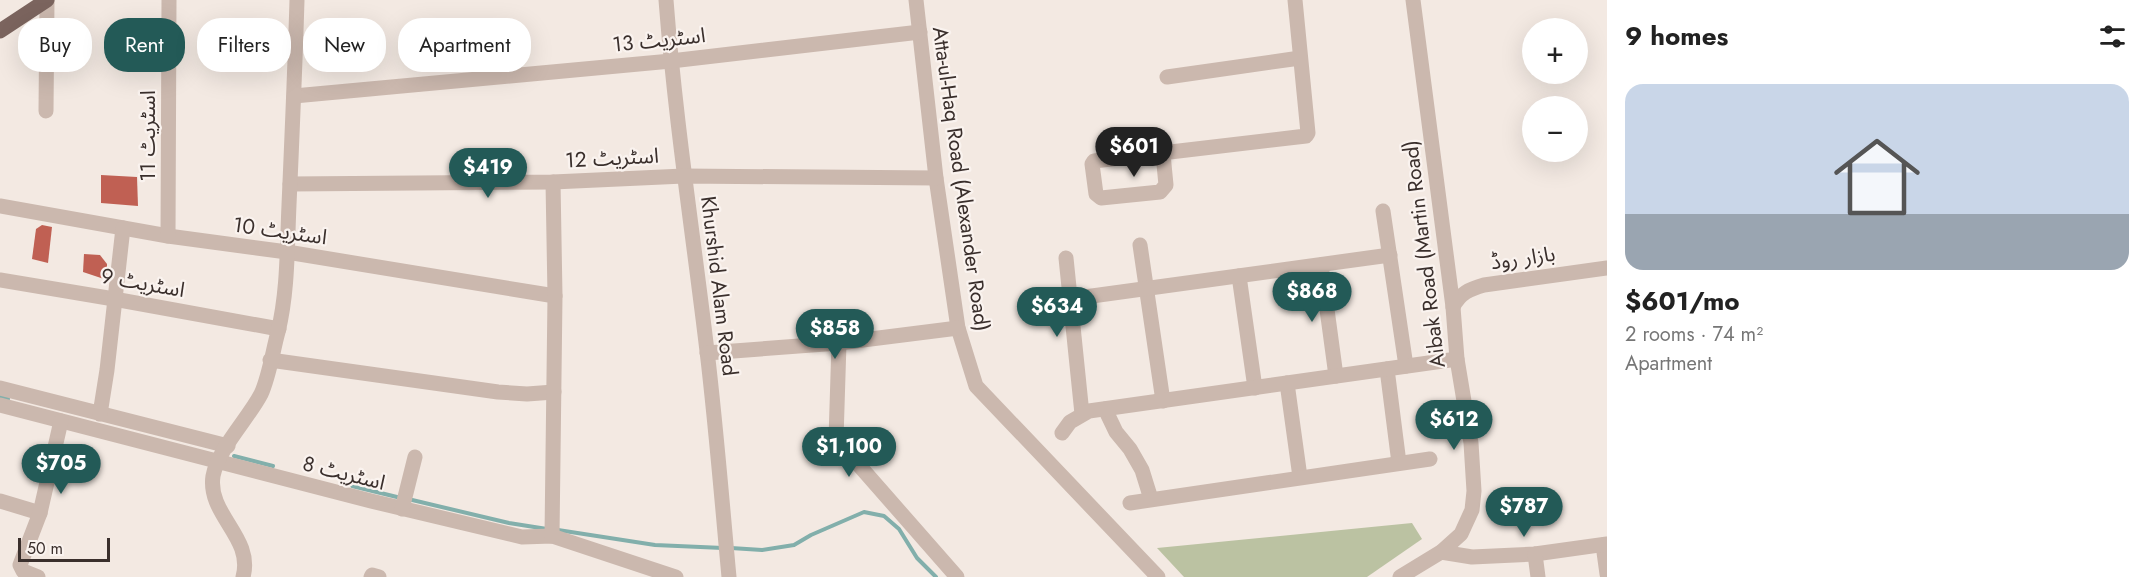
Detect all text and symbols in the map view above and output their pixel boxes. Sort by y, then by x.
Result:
text: 9 homes [1625,17,1728,55]
chip: Buy [18,18,92,72]
chip: Rent [104,18,185,72]
chip: Filters [197,18,291,72]
chip: New [303,18,386,72]
chip: Apartment [398,18,531,72]
map controls [1522,18,1588,162]
button: + [1522,18,1588,84]
street label: اسٹریٹ 13 [611,20,707,60]
icon: filters [2096,20,2129,53]
street label: Atta-ul-Haq Road (Alexander Road) [925,25,997,333]
street label: اسٹریٹ 11 [133,90,163,182]
button: − [1522,96,1588,162]
icon: home [1823,123,1931,231]
pin: $601 [1098,127,1170,178]
text: $601 [1109,132,1159,161]
street label: Aibak Road (Martin Road) [1395,139,1453,369]
street label: اسٹریٹ 12 [564,141,660,175]
pin: $419 [452,148,524,199]
text: $419 [463,153,513,182]
street label: Khurshid Alam Road [693,194,745,378]
street label: اسٹریٹ 10 [231,210,329,252]
street label: بازار روڈ [1489,239,1557,277]
street label: اسٹریٹ 9 [99,261,187,305]
pin: $868 [1276,272,1348,323]
text: $868 [1287,277,1337,306]
text: $601/mo [1625,282,1740,320]
pin: $634 [1021,287,1093,338]
text: $634 [1031,292,1083,321]
pin: $858 [799,309,871,360]
text: $858 [810,314,860,343]
text: 2 rooms · 74 m² [1625,320,1763,349]
text: Apartment [1625,349,1712,378]
pin: $612 [1418,400,1490,451]
text: $612 [1429,405,1479,434]
pin: $1,100 [800,427,898,478]
text: $1,100 [816,432,882,461]
pin: $705 [25,444,97,495]
street label: اسٹریٹ 8 [300,448,388,498]
text: $705 [36,449,86,478]
pin: $787 [1488,487,1560,538]
text: $787 [1500,492,1548,521]
scale bar [18,535,110,562]
text: 50 m [27,537,63,560]

